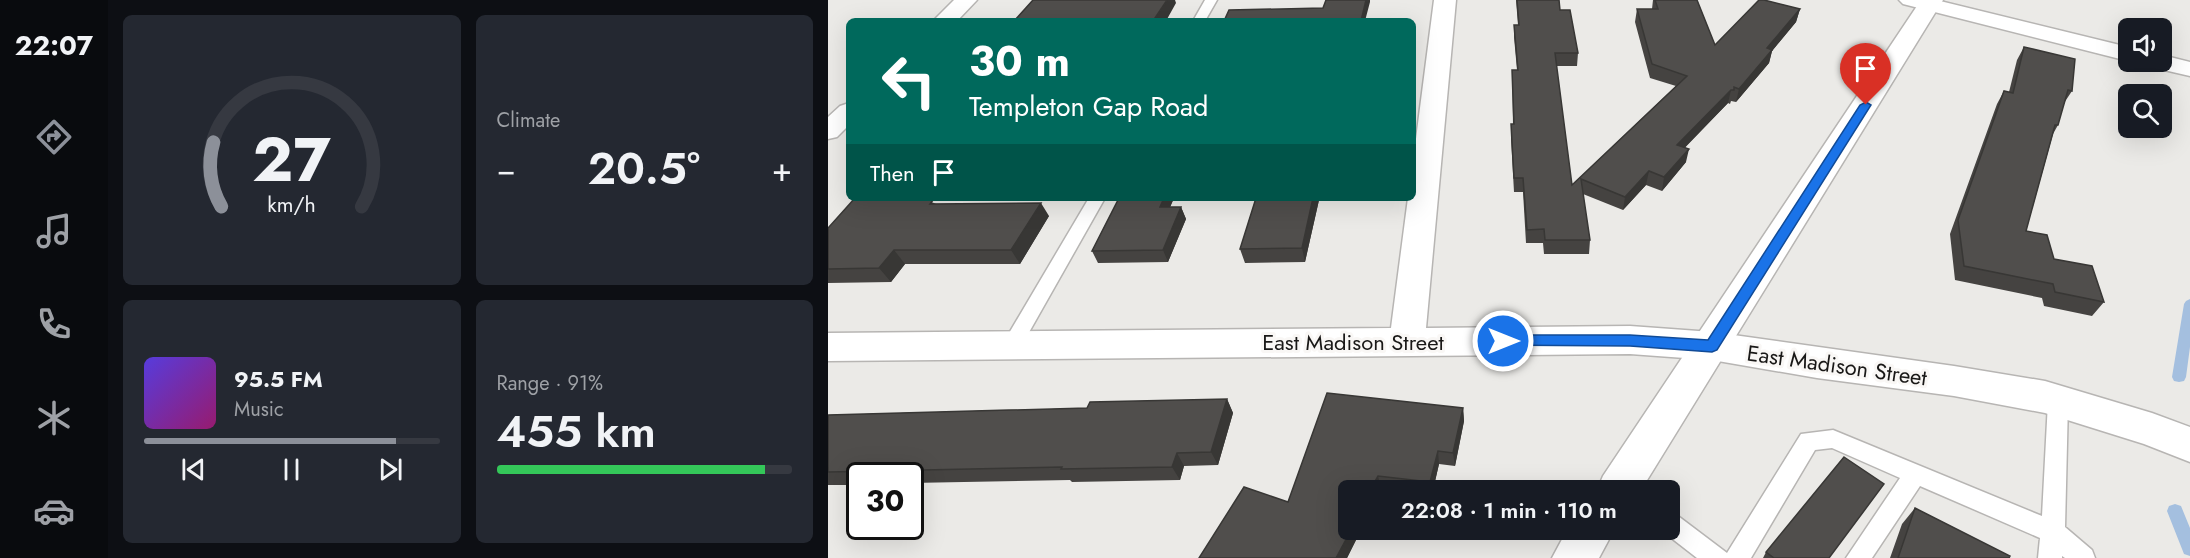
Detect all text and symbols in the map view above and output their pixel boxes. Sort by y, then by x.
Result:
map controls [2118,18,2172,138]
button: sound [2118,18,2172,72]
text: 22:07 [15,26,93,65]
text: 30 m [969,31,1070,92]
icon: left [870,42,948,120]
pin [1840,43,1891,105]
icon: arrive [1849,52,1882,85]
button: search [2118,84,2172,138]
text: Templeton Gap Road [969,87,1208,126]
text: Climate [497,106,560,135]
text: 27 [252,114,331,204]
icon: directions [33,116,75,158]
text: 20.5° [588,136,700,201]
text: − [497,146,516,193]
text: + [772,146,792,193]
icon: arrive [927,156,960,189]
text: Then [870,157,915,189]
text: km/h [268,189,316,220]
icon: music [33,210,75,252]
icon: phone [33,303,75,345]
position arrow [1471,309,1535,373]
street label: East Madison Street [1262,326,1445,358]
street label: East Madison Street [1745,337,1930,394]
text: 95.5 FM [234,363,323,395]
text: Range · 91% [497,369,603,398]
text: Music [234,395,284,424]
icon: climate [33,397,75,439]
text: 455 km [497,399,656,464]
icon: previous [177,453,210,486]
icon: pause [275,453,308,486]
icon: next [374,453,407,486]
speed limit sign: 30 [846,462,924,540]
icon: car [33,490,75,532]
text: 22:08 · 1 min · 110 m [1401,494,1617,526]

